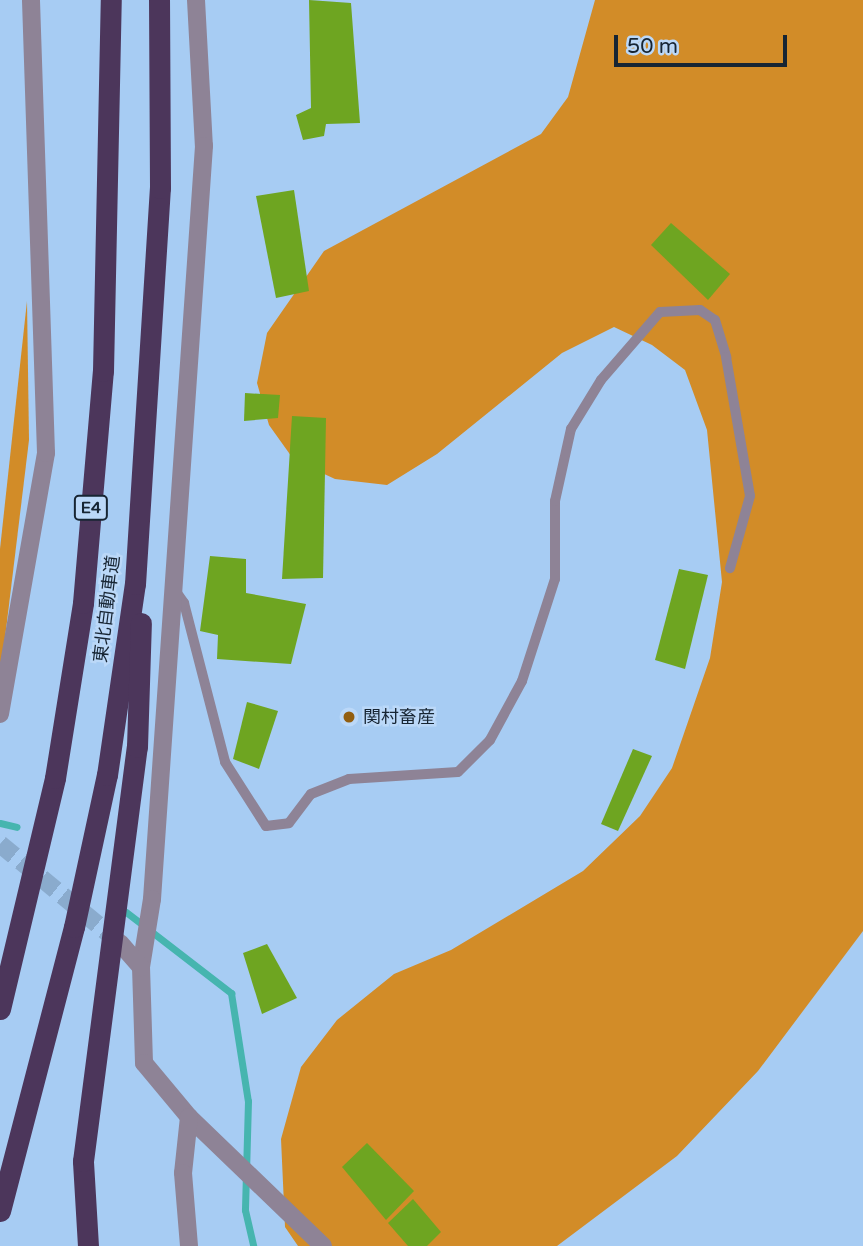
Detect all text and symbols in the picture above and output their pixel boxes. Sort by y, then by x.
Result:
scale bar [618,21,791,65]
text: 50 m [627,34,678,59]
road number: E4 [74,495,108,520]
street label: 東北自動車道 [90,554,124,664]
place label: 関村畜産 [363,706,435,728]
marker: 関村畜産 [341,709,357,725]

